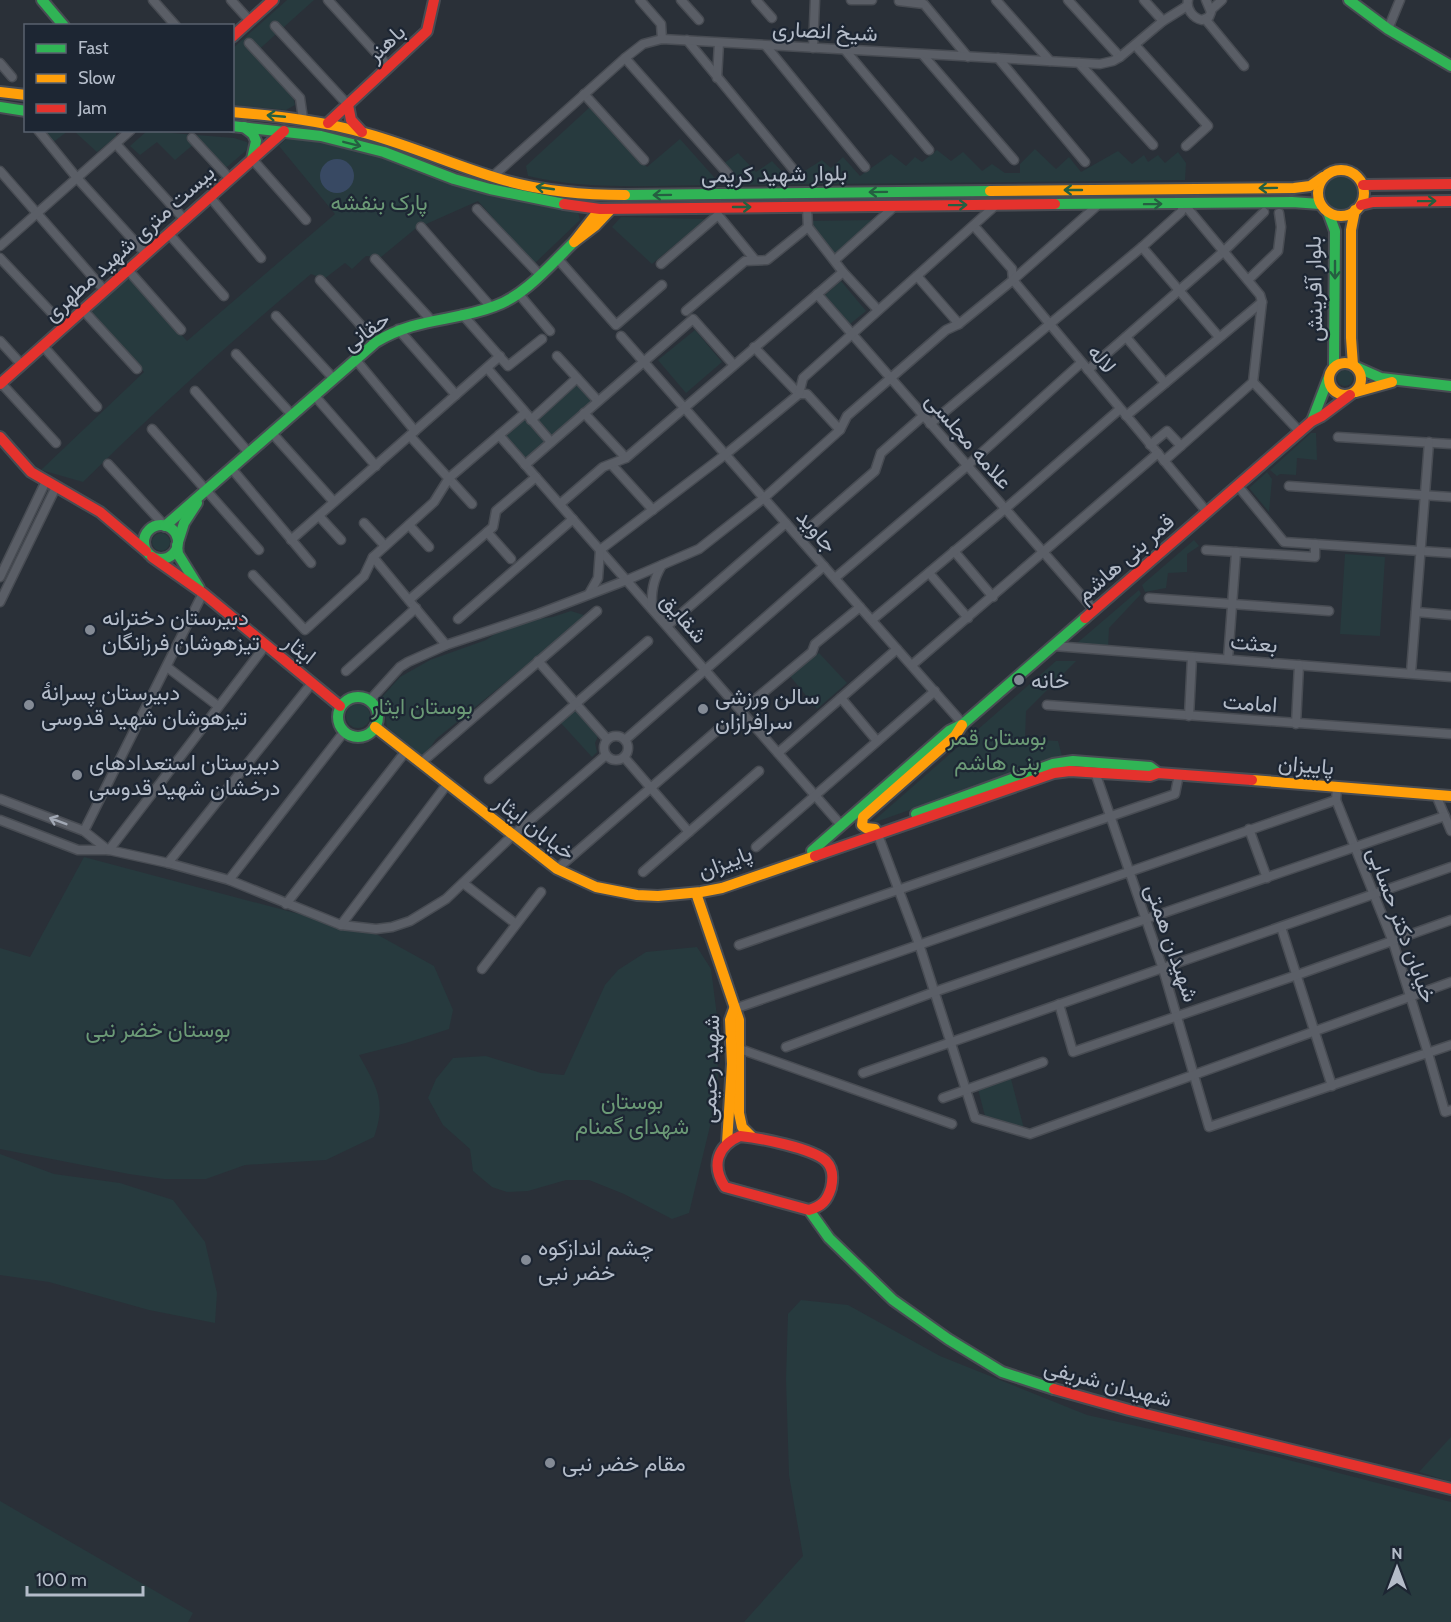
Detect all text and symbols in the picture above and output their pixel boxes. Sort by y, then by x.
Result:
street label: شیخ انصاری [771,15,878,48]
street label: باهنر [360,18,411,68]
legend [24,24,234,132]
text: Fast [78,37,109,59]
text: Slow [78,67,115,89]
text: Jam [77,97,107,119]
one-way arrow [267,110,287,121]
one-way arrow [343,138,362,150]
street label: بیست متری شهید مطهری [38,159,220,327]
street label: بلوار شهید کریمی [701,159,847,189]
one-way arrow [535,183,555,194]
one-way arrow [1258,183,1278,194]
one-way arrow [1063,184,1083,196]
one-way arrow [868,186,888,198]
park label: پارک بنفشه [330,189,428,217]
one-way arrow [652,190,672,201]
one-way arrow [1416,195,1436,207]
one-way arrow [1143,198,1163,210]
one-way arrow [948,199,968,211]
one-way arrow [732,201,752,213]
street label: بلوار آفرینش [1300,236,1328,342]
one-way arrow [1329,259,1341,279]
street label: حقانی [337,305,395,357]
street label: لاله [1082,339,1122,379]
street label: علامه مجلسی [920,387,1018,495]
street label: جاوید [791,504,843,558]
street label: قمر بنی هاشم [1070,508,1180,609]
street label: شقایق [655,587,713,649]
place label: دبیرستان دخترانه تیزهوشان فرزانگان [102,604,260,656]
marker: دبیرستان دخترانه تیزهوشان فرزانگان [83,623,97,637]
street label: ایثار [278,627,322,670]
street label: بعثت [1229,627,1279,659]
place label: خانه [1031,667,1069,694]
marker: خانه [1012,673,1026,687]
place label: دبیرستان پسرانهٔ تیزهوشان شهید قدوسی [41,679,248,731]
place label: سالن ورزشی سرافرازان [715,683,820,735]
street label: امامت [1222,688,1278,718]
park label: بوستان ایثار [370,693,473,720]
marker: دبیرستان پسرانهٔ تیزهوشان شهید قدوسی [22,698,36,712]
marker: سالن ورزشی سرافرازان [696,702,710,716]
park label: بوستان قمر بنی هاشم [947,724,1046,777]
place label: دبیرستان استعدادهای درخشان شهید قدوسی [89,749,280,801]
street label: پاییزان [1277,749,1335,782]
marker: دبیرستان استعدادهای درخشان شهید قدوسی [70,768,84,782]
street label: خیابان ایثار [488,787,581,866]
one-way arrow [50,815,68,826]
street label: پاییزان [694,839,756,886]
street label: خیابان دکتر حسابی [1361,843,1443,1007]
street label: شهیدان همتی [1139,880,1205,1006]
street label: شهید رحیمی [695,1014,725,1124]
park label: بوستان خضر نبی [86,1016,230,1043]
park label: بوستان شهدای گمنام [575,1088,689,1141]
place label: چشم اندازکوه خضر نبی [538,1234,654,1286]
marker: چشم اندازکوه خضر نبی [519,1253,533,1267]
street label: شهیدان شریفی [1041,1353,1175,1413]
place label: مقام خضر نبی [562,1450,686,1478]
marker: مقام خضر نبی [543,1456,557,1470]
north arrow [1367,1538,1427,1598]
text: N [1391,1544,1403,1563]
scale bar [27,1559,142,1597]
text: 100 m [36,1569,87,1591]

